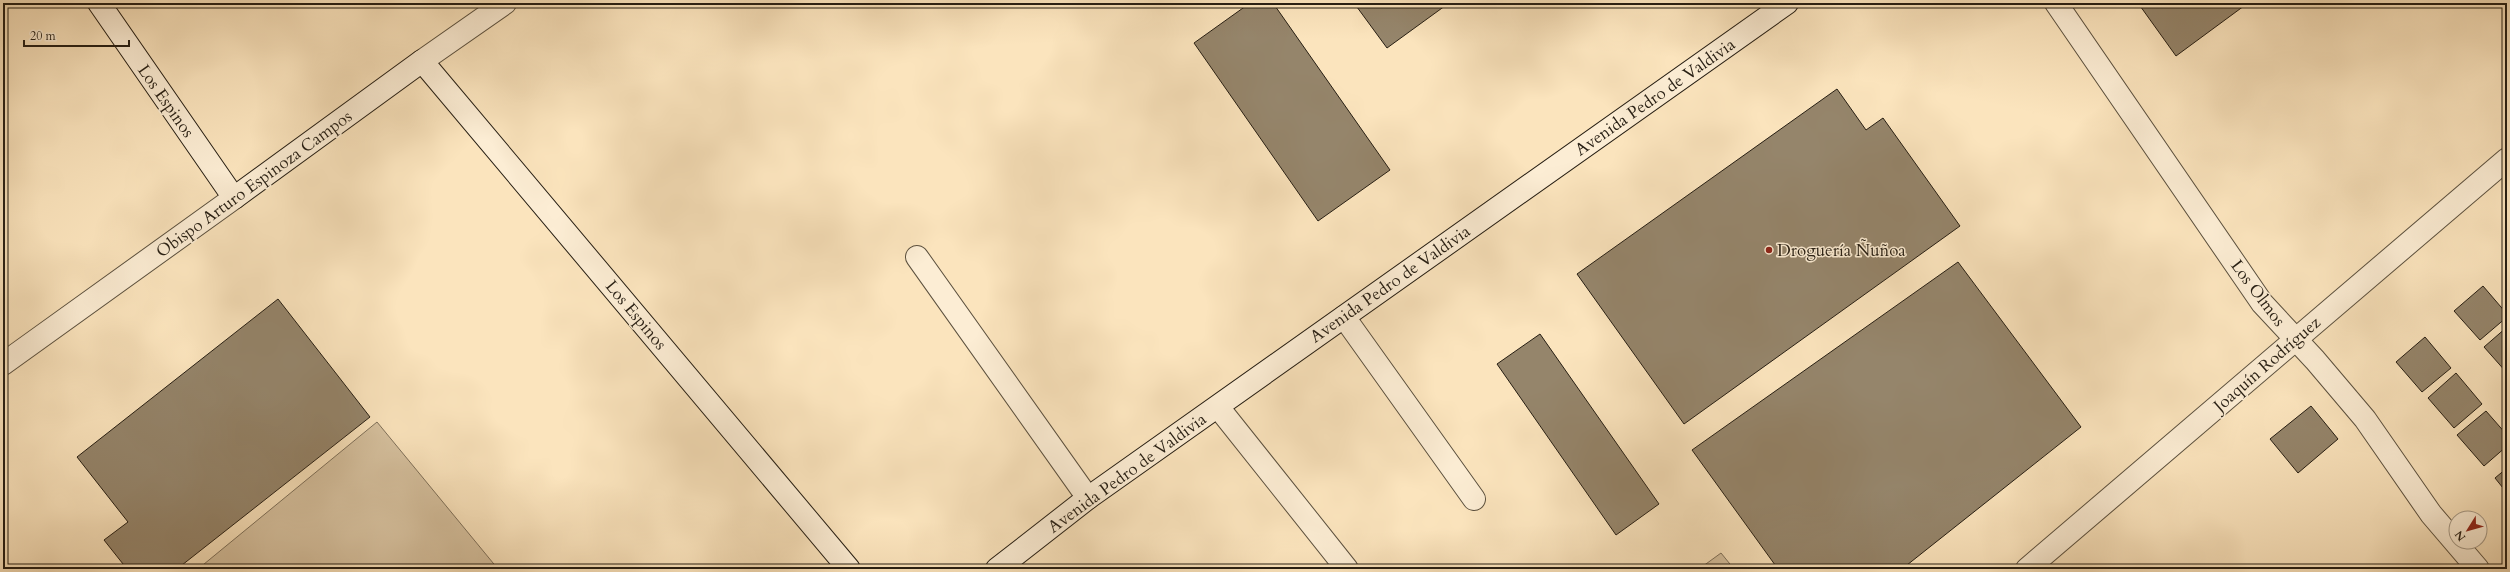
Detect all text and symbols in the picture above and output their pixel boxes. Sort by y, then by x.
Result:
scale bar [24,22,129,48]
text: 20 m [30,28,57,44]
street label: Avenida Pedro de Valdivia [1570,33,1740,161]
street label: Los Espinos [132,60,200,142]
street label: Obispo Arturo Espinoza Campos [151,105,357,263]
street label: Avenida Pedro de Valdivia [1305,220,1475,348]
place label: Droguería Ñuñoa [1777,239,1906,262]
marker: Droguería Ñuñoa [1764,245,1774,255]
street label: Los Olmos [2225,255,2291,331]
street label: Los Espinos [600,275,672,355]
street label: Joaquín Rodríguez [2206,311,2326,419]
street label: Avenida Pedro de Valdivia [1043,407,1211,538]
north arrow [2448,510,2488,550]
text: N [2451,527,2469,544]

